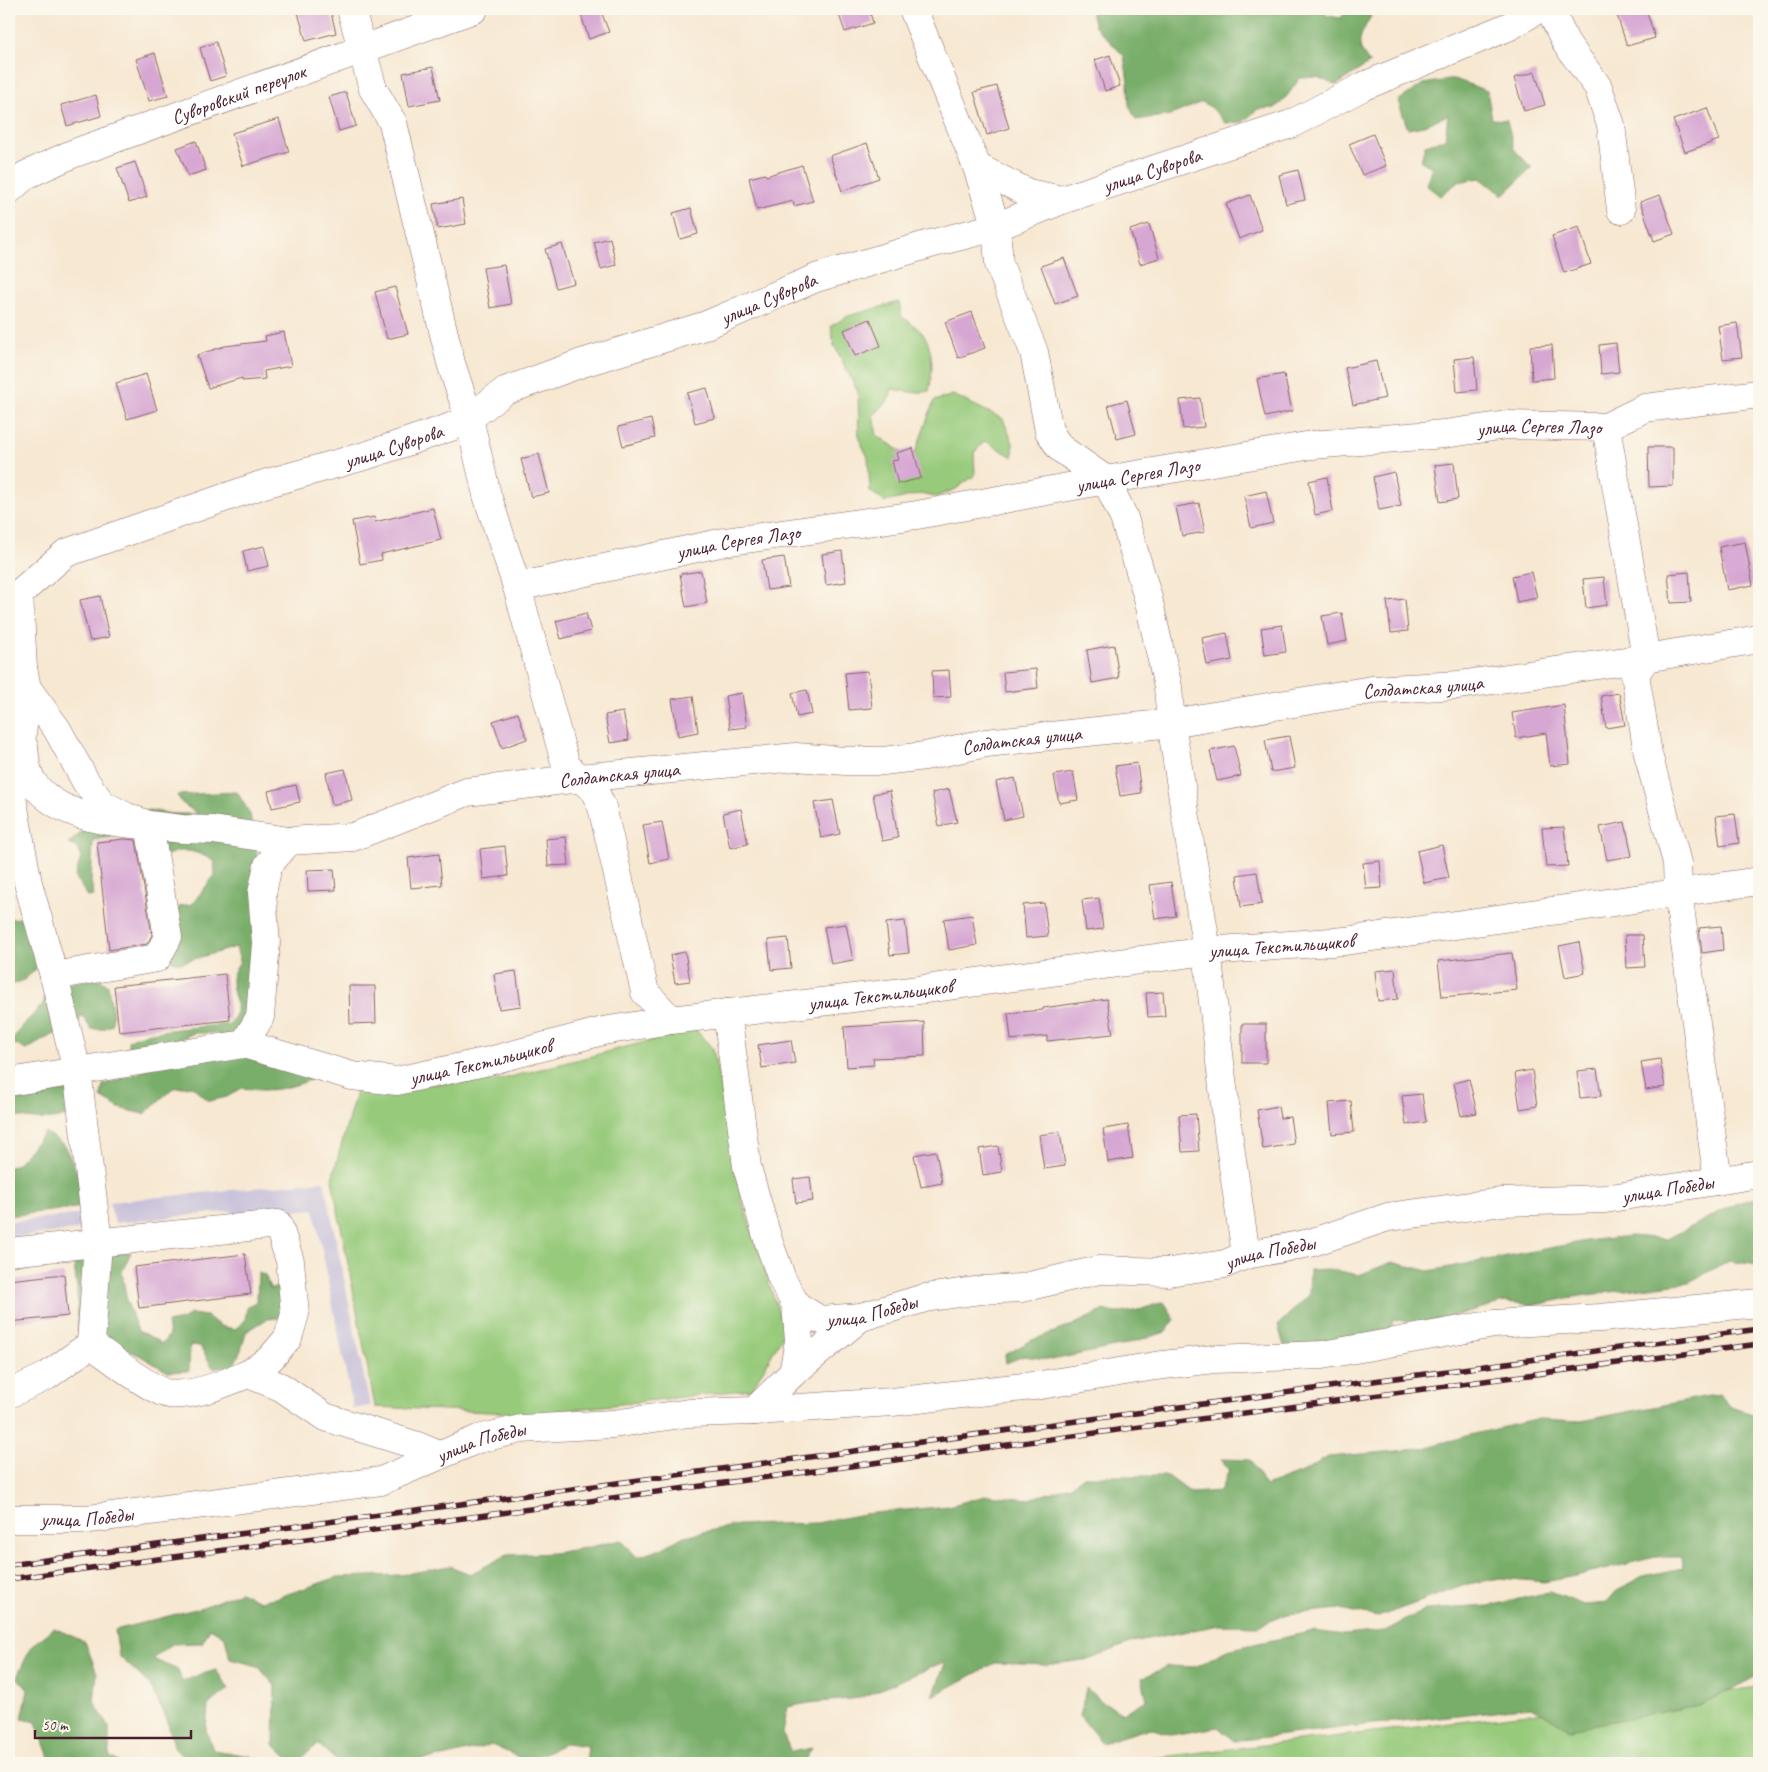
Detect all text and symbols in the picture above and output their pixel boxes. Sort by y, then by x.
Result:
street label: Суворовский переулок [168,58,310,130]
street label: улица Суворова [1099,142,1206,199]
street label: улица Суворова [716,267,822,331]
street label: улица Сергея Лазо [1474,413,1604,442]
street label: улица Суворова [341,418,447,474]
street label: улица Сергея Лазо [1073,452,1203,498]
street label: улица Сергея Лазо [673,519,804,565]
street label: Солдатская улица [1361,670,1486,704]
street label: Солдатская улица [959,721,1084,761]
street label: Солдатская улица [558,756,682,793]
street label: улица Текстильщиков [1207,927,1361,964]
street label: улица Текстильщиков [806,973,959,1016]
street label: улица Текстильщиков [407,1032,560,1091]
street label: улица Победы [1619,1169,1717,1209]
street label: улица Победы [1220,1230,1319,1276]
street label: улица Победы [825,1289,921,1333]
street label: улица Победы [432,1416,529,1469]
street label: улица Победы [40,1501,136,1533]
scale bar [35,1707,191,1739]
text: 50 m [42,1716,69,1735]

